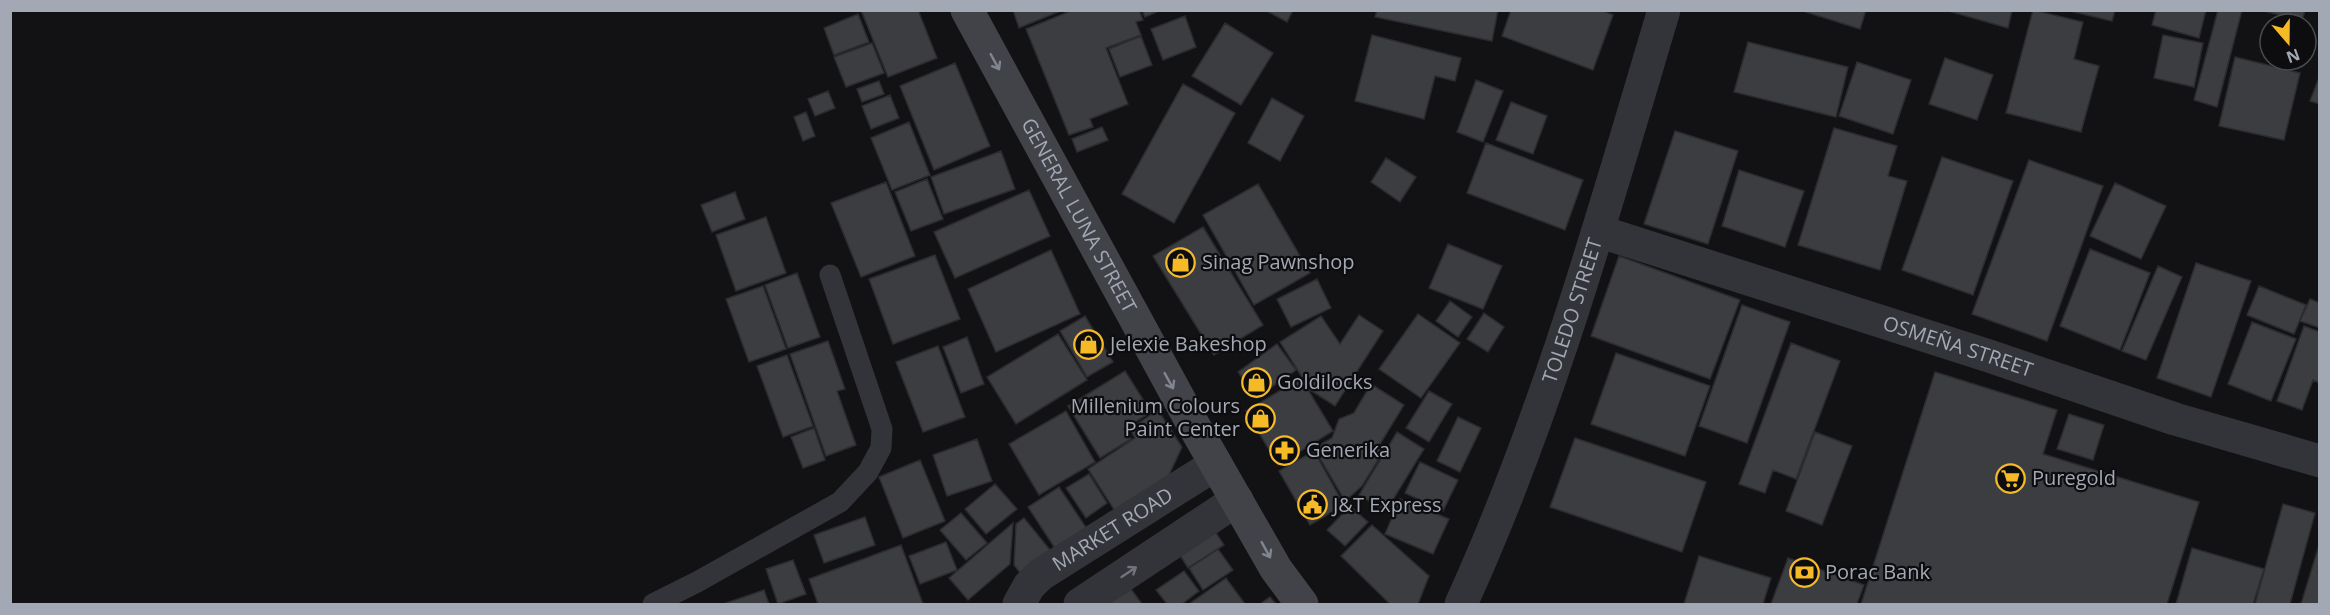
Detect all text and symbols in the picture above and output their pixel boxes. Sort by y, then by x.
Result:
north arrow [2258,12,2318,72]
text: N [2283,44,2303,69]
one-way arrow [989,53,1001,70]
street label: GENERAL LUNA STREET [1015,113,1144,317]
street label: TOLEDO STREET [1536,235,1608,387]
shop icon: Sinag Pawnshop [1165,246,1197,278]
place label: Sinag Pawnshop [1202,248,1354,275]
street label: OSMEÑA STREET [1880,309,2037,383]
shop icon: Jelexie Bakeshop [1073,328,1105,360]
place label: Jelexie Bakeshop [1108,330,1267,357]
shop icon: Goldilocks [1240,366,1272,398]
place label: Goldilocks [1277,368,1373,395]
one-way arrow [1164,371,1175,389]
place label: Millenium Colours Paint Center [1071,392,1240,442]
shop icon: Millenium Colours Paint Center [1245,402,1277,434]
pharmacy icon: Generika [1269,434,1301,466]
place label: Generika [1306,436,1390,463]
supermarket icon: Puregold [1995,462,2027,494]
place label: Puregold [2032,464,2116,491]
street label: MARKET ROAD [1047,481,1178,577]
public building icon: J&T Express [1296,489,1328,521]
place label: J&T Express [1331,491,1441,518]
one-way arrow [1260,541,1272,558]
bank icon: Porac Bank [1788,556,1820,588]
place label: Porac Bank [1825,558,1930,585]
one-way arrow [1120,566,1136,578]

